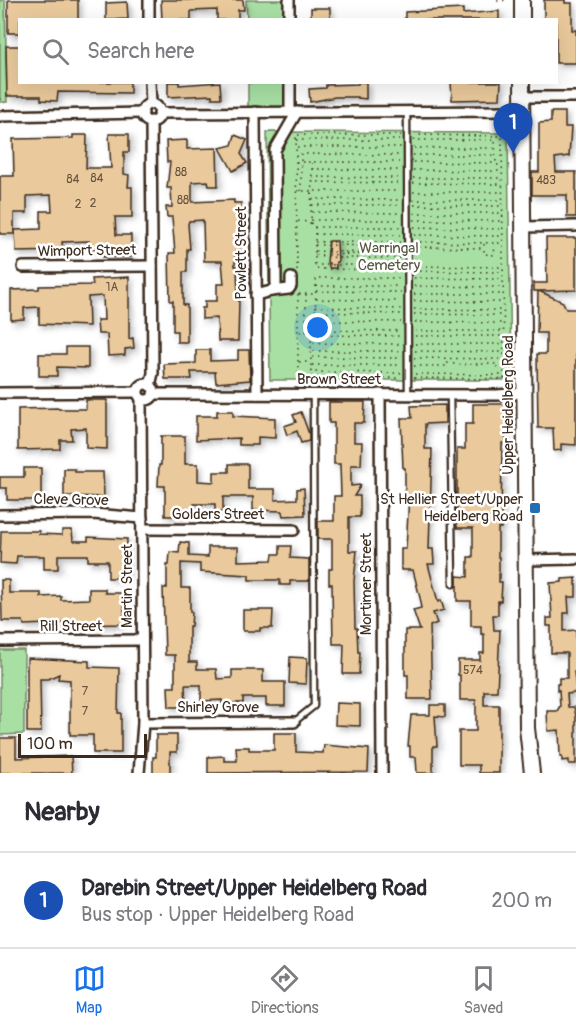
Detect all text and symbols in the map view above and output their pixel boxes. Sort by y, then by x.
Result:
search box [18,18,558,84]
icon: search [39,35,72,68]
text: Search here [87,37,194,65]
pin: 1 [494,104,532,153]
house number: 88 [175,165,187,180]
house number: 84 [90,171,104,186]
house number: 84 [66,172,80,187]
house number: 483 [536,173,556,188]
house number: 88 [177,193,189,208]
house number: 2 [90,196,97,211]
house number: 2 [75,197,82,212]
street label: Powlett Street [232,205,251,300]
park label: Warringal Cemetery [358,239,421,275]
street label: Wimport Street [37,241,138,261]
house number: 1A [106,280,118,295]
your location [303,313,332,342]
street label: Upper Heidelberg Road [499,335,518,475]
street label: Brown Street [297,370,382,389]
street label: Cleve Grove [33,490,109,510]
place label: St Hellier Street/Upper Heidelberg Road [380,490,524,526]
marker: St Hellier Street/Upper Heidelberg Road [528,501,542,515]
street label: Golders Street [172,505,265,524]
street label: Mortimer Street [357,532,376,635]
street label: Martin Street [118,543,137,628]
street label: Rill Street [40,617,103,636]
house number: 574 [463,663,483,678]
house number: 7 [82,684,89,699]
street label: Shirley Grove [177,698,259,717]
house number: 7 [82,704,89,719]
scale bar [18,731,147,758]
text: 100 m [27,734,73,754]
text: Nearby [24,796,100,828]
text: Darebin Street/Upper Heidelberg Road [81,874,427,902]
text: 1 [40,888,47,913]
text: 200 m [491,888,552,913]
text: Bus stop · Upper Heidelberg Road [81,902,354,927]
tab: Map [73,962,106,1018]
tab: Directions [251,962,319,1018]
tab: Saved [464,962,503,1018]

